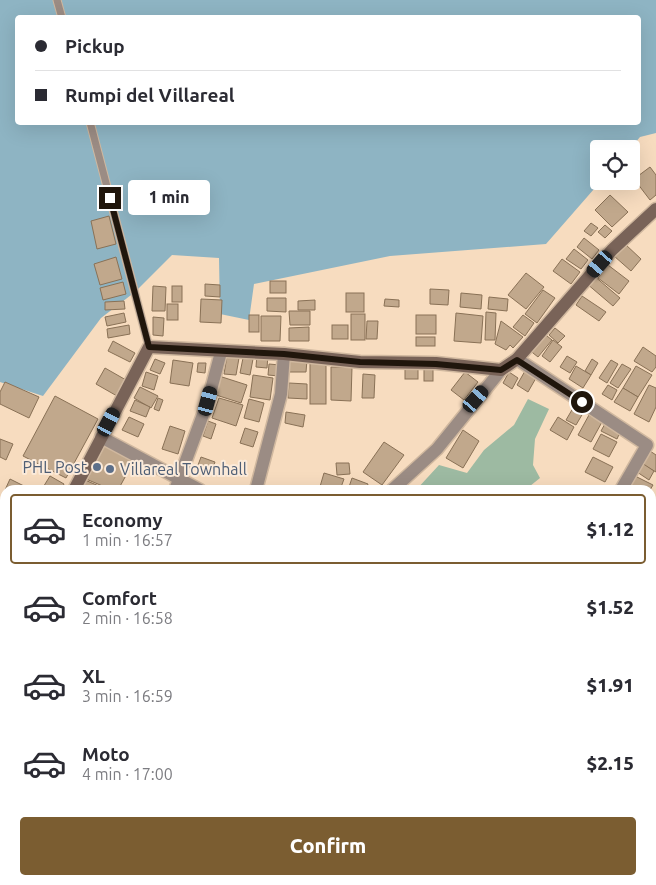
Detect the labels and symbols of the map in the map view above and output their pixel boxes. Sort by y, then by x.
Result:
callout: 1 min [128,180,210,216]
route end [99,187,121,209]
car [584,248,615,280]
car [460,383,491,415]
car [196,385,219,417]
route start [571,391,593,413]
car [95,405,122,439]
place label: PHL Post [22,458,88,476]
place label: Villareal Townhall [120,460,247,478]
marker: PHL Post [91,461,103,473]
marker: Villareal Townhall [104,463,116,475]

